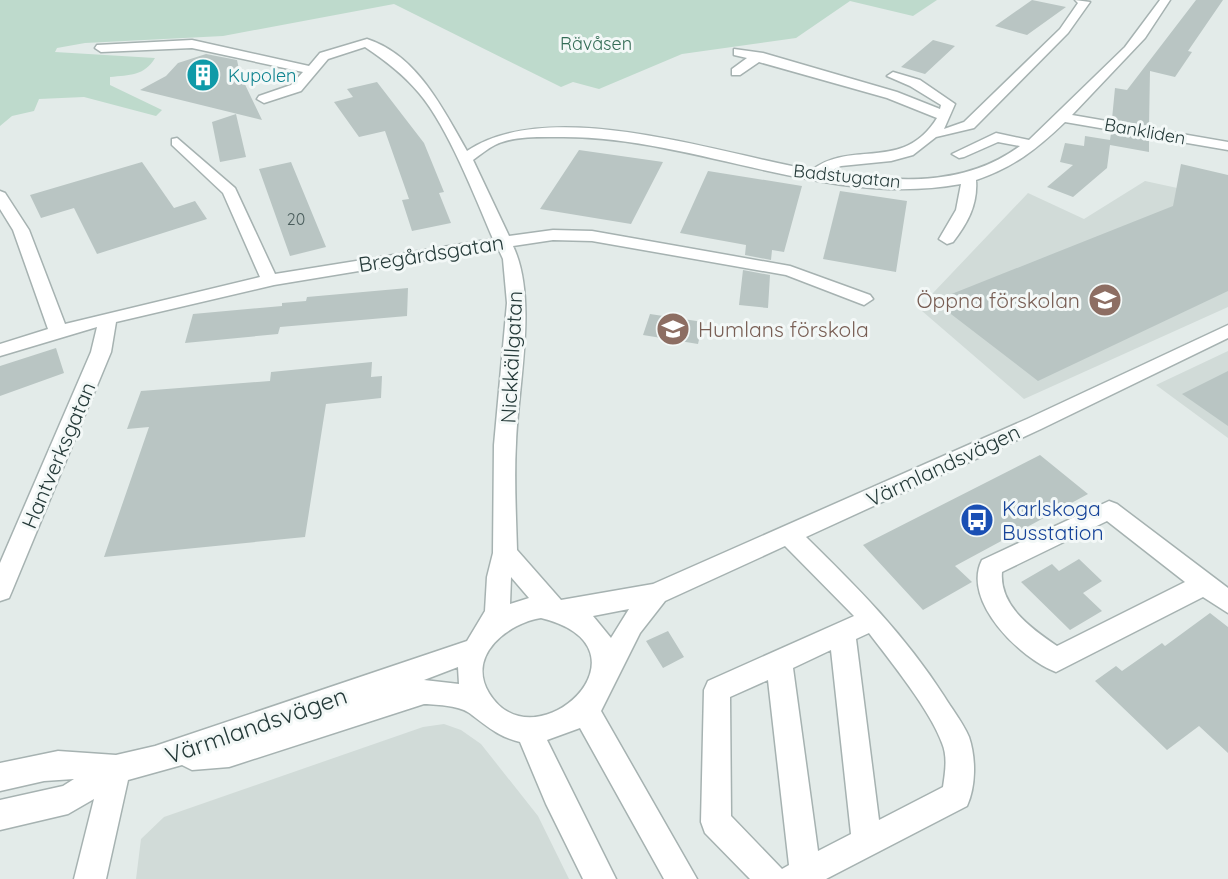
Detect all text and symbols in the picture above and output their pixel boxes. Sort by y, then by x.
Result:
park label: Rävåsen [560,32,632,55]
building icon: Kupolen [184,56,222,94]
place label: Kupolen [228,64,297,87]
street label: Bankliden [1103,113,1187,149]
street label: Badstugatan [792,159,902,193]
house number: 20 [287,209,305,229]
street label: Bregårdsgatan [357,229,505,277]
school or university icon: Öppna förskolan [1086,281,1124,319]
place label: Öppna förskolan [917,287,1080,313]
street label: Nickkällgatan [495,290,527,424]
school or university icon: Humlans förskola [654,310,692,348]
place label: Humlans förskola [698,316,869,342]
street label: Hantverksgatan [15,378,101,532]
street label: Värmlandsvägen [862,418,1024,512]
place label: Karlskoga Busstation [1002,495,1104,545]
bus stop icon: Karlskoga Busstation [958,501,996,539]
street label: Värmlandsvägen [161,680,351,770]

